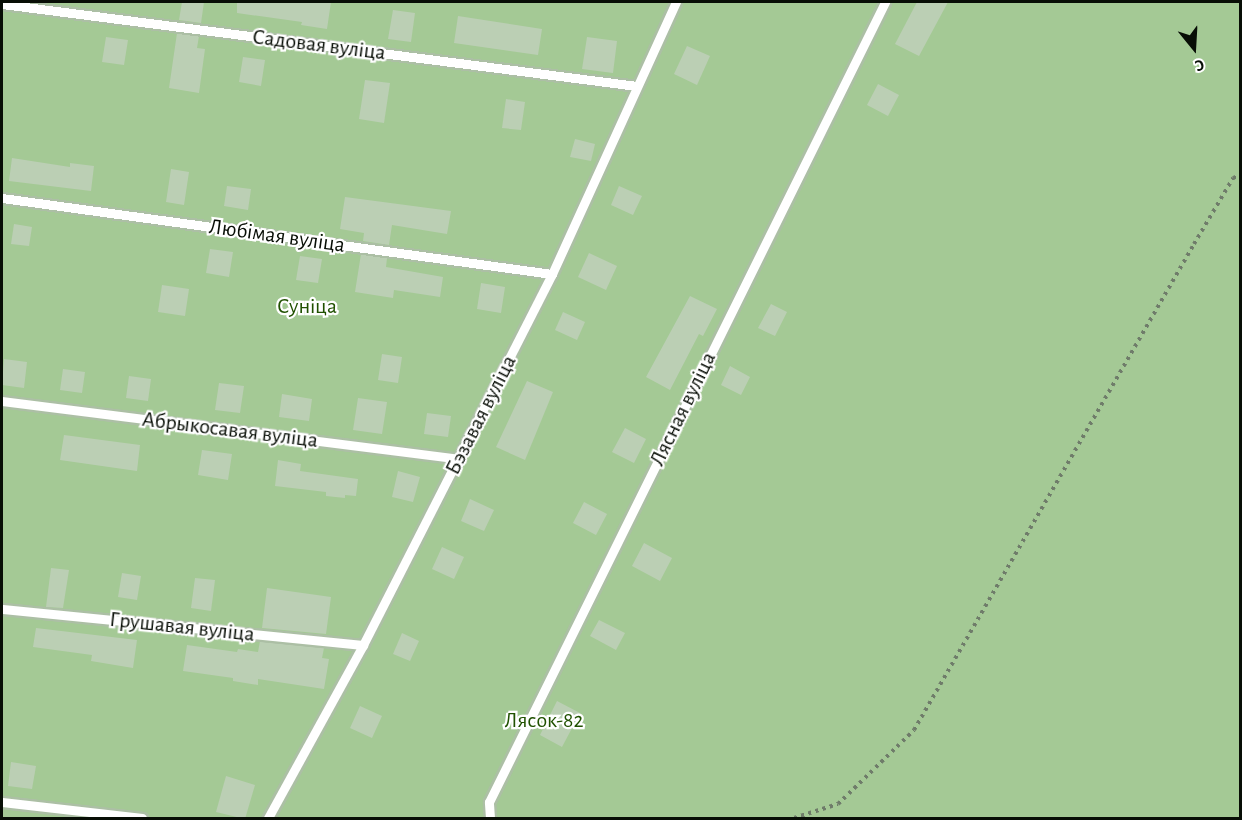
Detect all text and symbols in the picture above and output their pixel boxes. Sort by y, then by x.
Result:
north arrow [1164,18,1224,78]
street label: Садовая вуліца [251,24,387,66]
text: С [1193,56,1206,74]
street label: Любімая вуліца [207,213,347,259]
park label: Суніца [277,294,337,320]
street label: Лясная вуліца [644,348,722,470]
street label: Бэзавая вуліца [440,351,522,479]
street label: Абрыкосавая вуліца [141,406,319,454]
street label: Грушавая вуліца [108,606,256,648]
park label: Лясок-82 [504,708,584,734]

